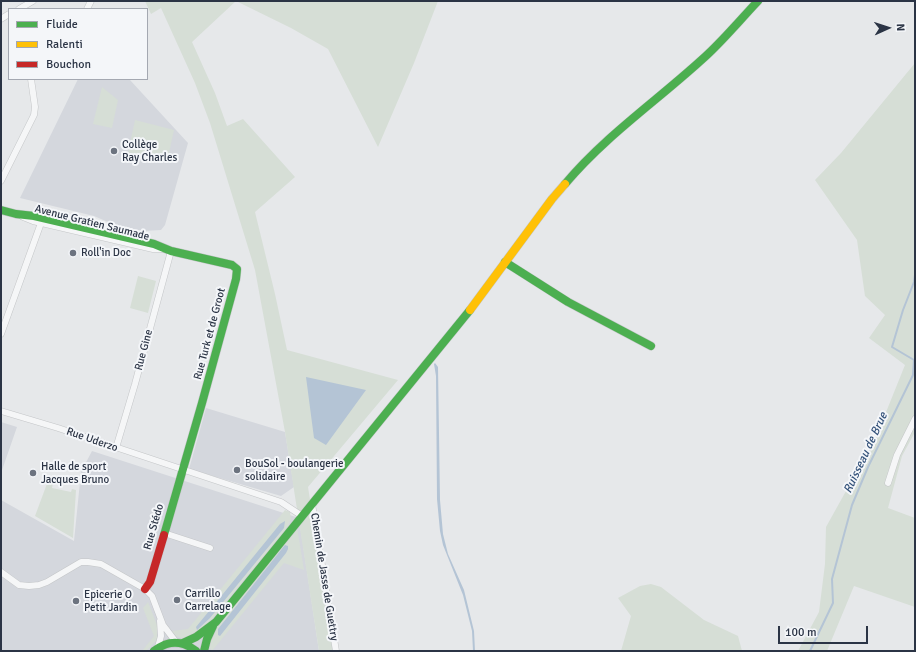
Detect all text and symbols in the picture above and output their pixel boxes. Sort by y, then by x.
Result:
legend [8,8,148,80]
north arrow [868,8,908,48]
text: Fluide [46,17,78,32]
text: N [894,23,907,32]
text: Ralenti [46,37,83,52]
text: Bouchon [46,57,91,72]
place label: Collège Ray Charles [122,138,177,164]
marker: Collège Ray Charles [109,146,119,156]
street label: Avenue Gratien Saumade [33,202,151,244]
place label: Roll'in Doc [81,246,131,260]
marker: Roll'in Doc [68,248,78,258]
street label: Rue Turk et de Groot [191,287,229,381]
street label: Rue Gine [132,328,156,372]
water label: Ruisseau de Brue [841,410,891,496]
street label: Rue Uderzo [65,425,119,455]
place label: BouSol - boulangerie solidaire [245,457,344,483]
place label: Halle de sport Jacques Bruno [41,460,109,486]
marker: BouSol - boulangerie solidaire [232,465,242,475]
marker: Halle de sport Jacques Bruno [28,468,38,478]
street label: Rue Stédo [141,502,167,552]
street label: Chemin de Jasse de Guettry [307,512,341,642]
place label: Carrillo Carrelage [185,587,231,613]
place label: Epicerie O Petit Jardin [84,588,138,614]
marker: Carrillo Carrelage [172,595,182,605]
marker: Epicerie O Petit Jardin [71,596,81,606]
scale bar [780,618,870,644]
text: 100 m [785,625,817,640]

